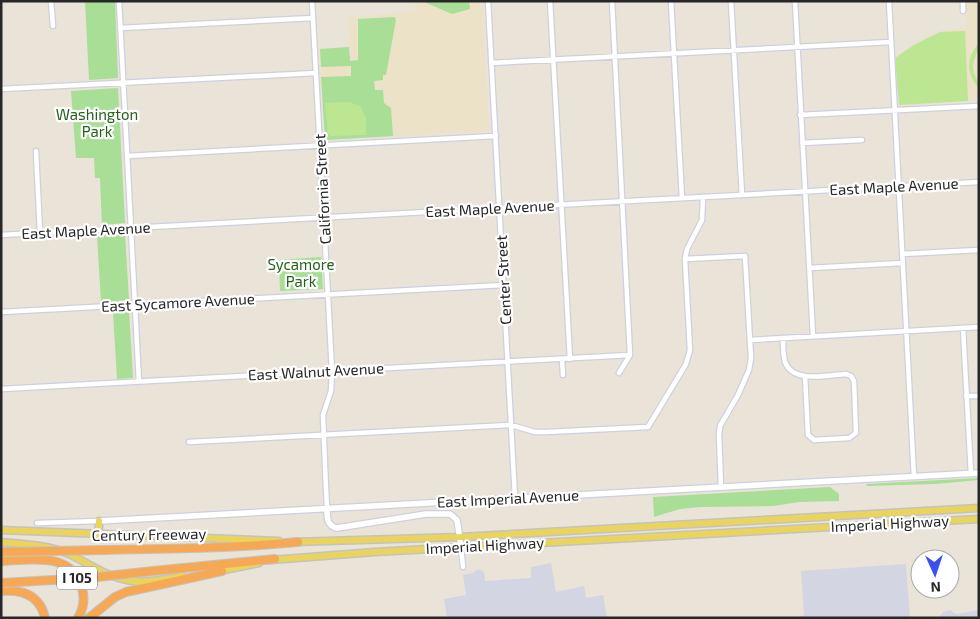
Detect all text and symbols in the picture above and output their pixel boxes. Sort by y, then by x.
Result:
park label: Washington Park [56,105,138,140]
street label: California Street [310,133,334,245]
street label: East Maple Avenue [829,174,959,198]
street label: East Maple Avenue [425,196,555,220]
street label: East Maple Avenue [21,218,151,242]
street label: Center Street [492,234,514,325]
park label: Sycamore Park [267,255,335,290]
street label: East Sycamore Avenue [101,289,255,315]
street label: East Walnut Avenue [248,358,384,384]
street label: East Imperial Avenue [436,485,580,511]
street label: Imperial Highway [830,511,950,535]
street label: Century Freeway [91,524,207,544]
street label: Imperial Highway [425,533,545,557]
north arrow [910,549,960,599]
road number: I 105 [57,566,97,590]
text: N [930,579,941,596]

